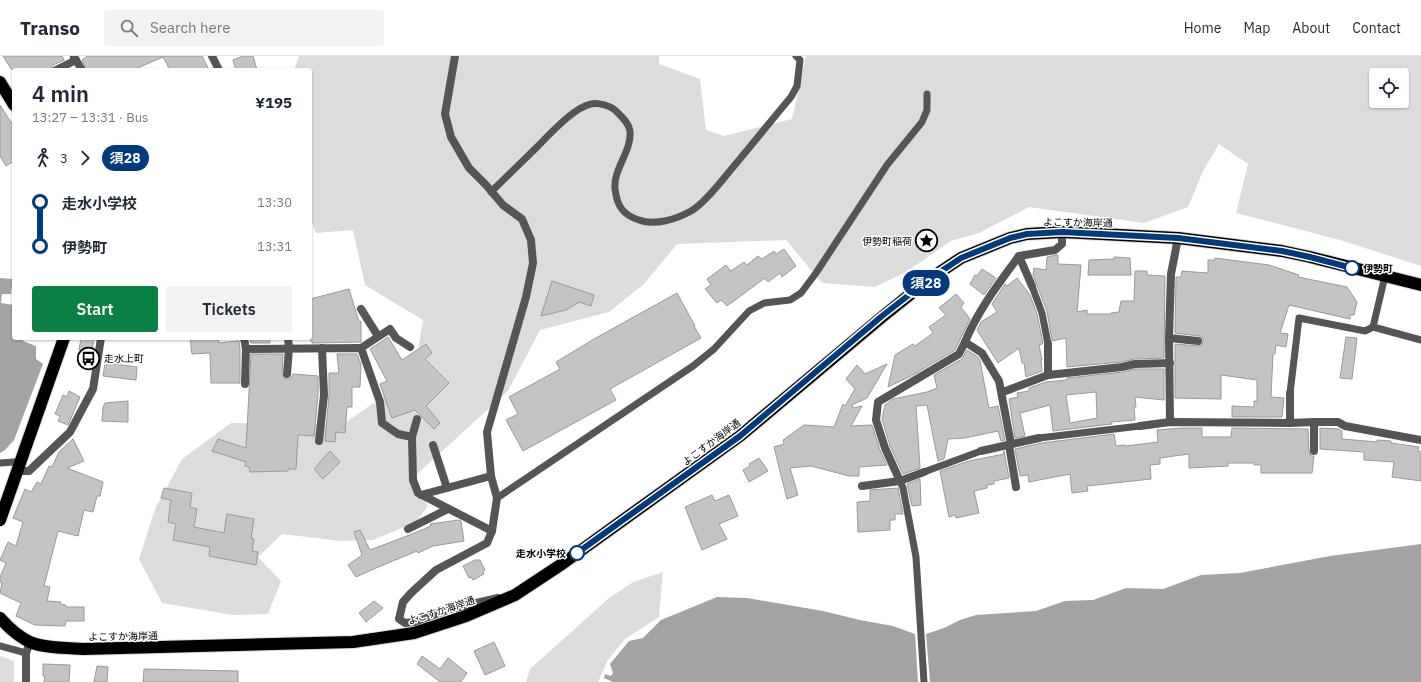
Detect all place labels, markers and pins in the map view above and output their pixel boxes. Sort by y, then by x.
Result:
place icon: 伊勢町稲荷 [914,228,940,254]
place label: 伊勢町稲荷 [862,235,912,248]
marker: 伊勢町 [1344,260,1360,276]
place label: 伊勢町 [1363,262,1393,275]
bus stop icon: 走水上町 [75,345,101,371]
place label: 走水上町 [104,352,144,365]
marker: 走水小学校 [569,545,585,561]
place label: 走水小学校 [515,547,566,560]

